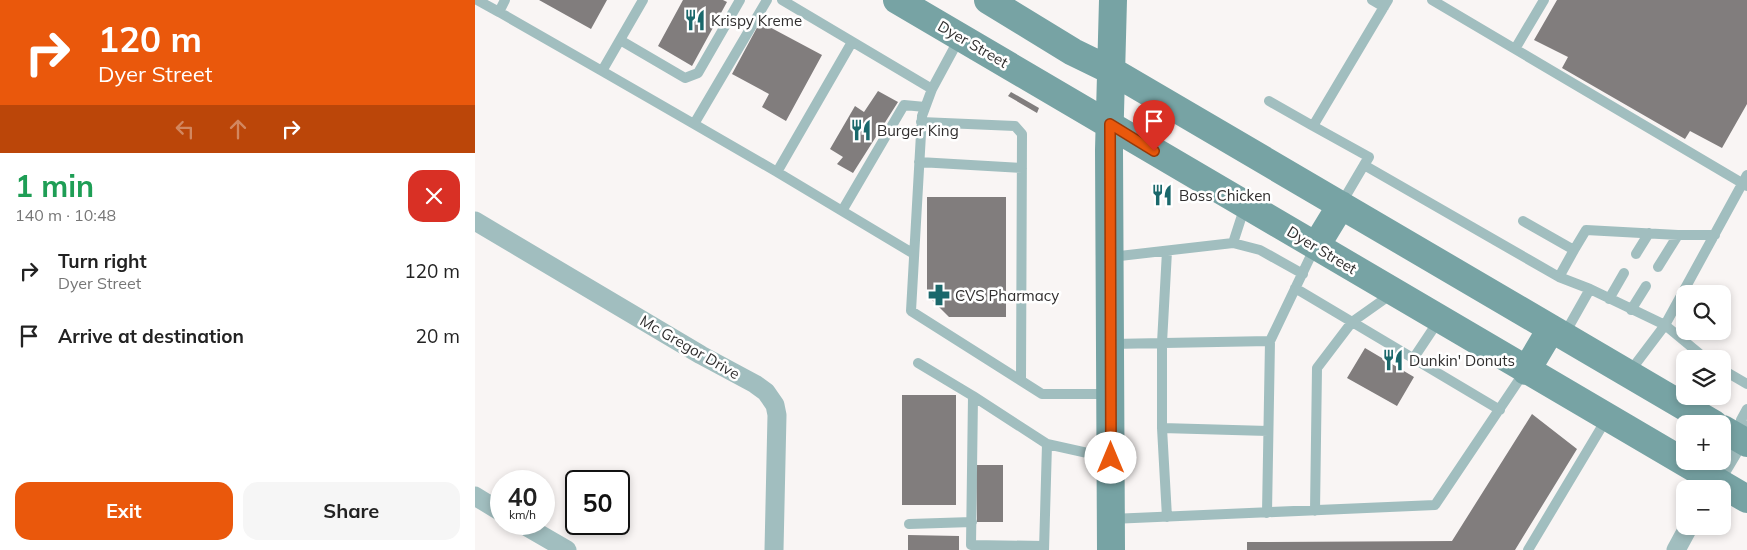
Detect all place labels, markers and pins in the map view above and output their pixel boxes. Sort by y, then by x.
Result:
restaurant icon: Krispy Kreme [682,7,708,33]
place label: Krispy Kreme [711,11,802,30]
pin [1133,100,1175,151]
restaurant icon: Burger King [848,117,874,143]
place label: Burger King [877,121,959,140]
restaurant icon: Boss Chicken [1149,182,1175,208]
place label: Boss Chicken [1179,186,1271,205]
pharmacy icon: CVS Pharmacy [926,282,952,308]
place label: CVS Pharmacy [955,286,1059,305]
restaurant icon: Dunkin' Donuts [1380,347,1406,373]
place label: Dunkin' Donuts [1409,351,1515,370]

